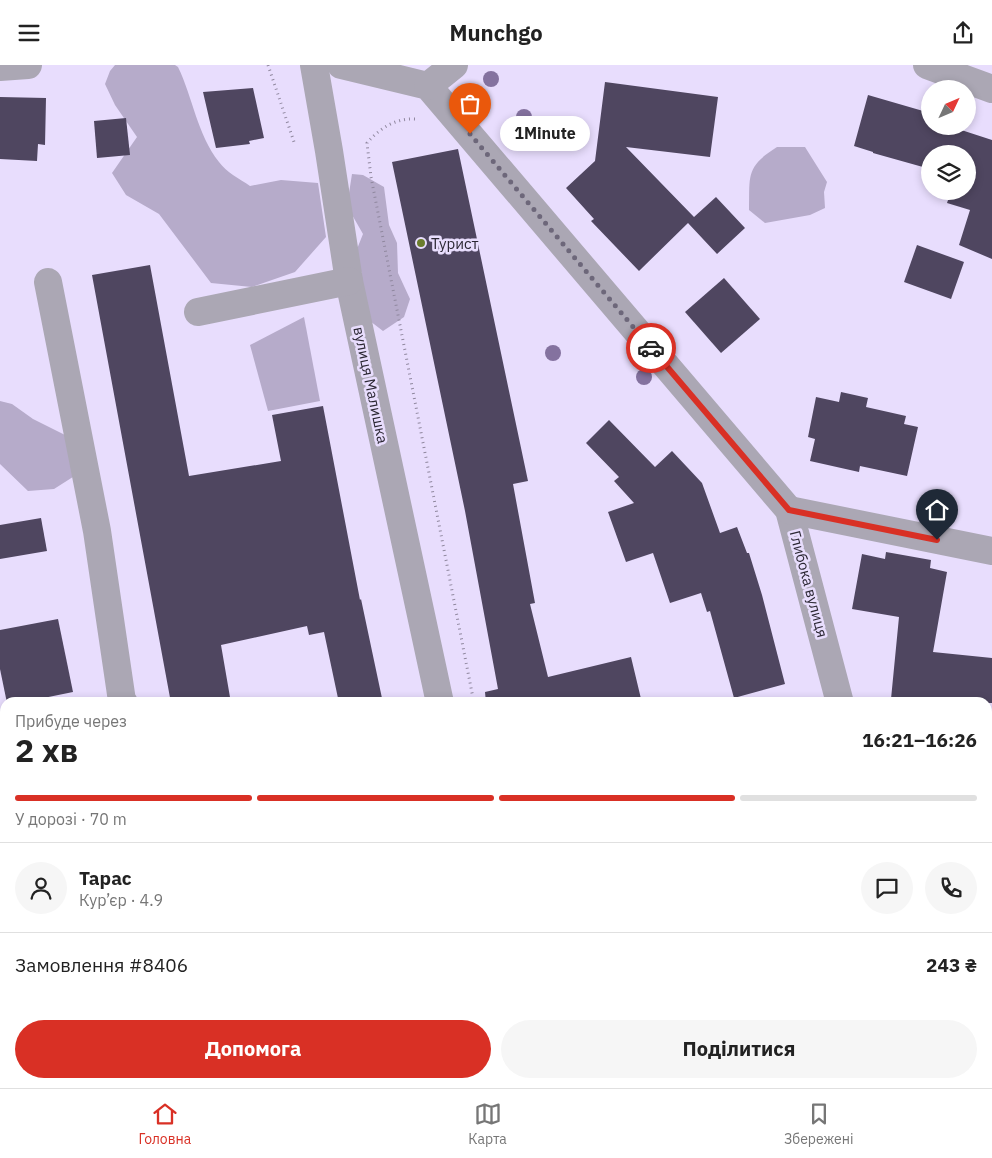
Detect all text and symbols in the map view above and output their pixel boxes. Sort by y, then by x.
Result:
text: Munchgo [449,18,543,47]
icon: menu [15,19,43,47]
icon: share [949,19,977,47]
north arrow [921,80,976,135]
map controls [921,80,976,200]
pin [449,83,491,134]
icon: bag [456,90,484,118]
callout: 1Minute [500,117,590,151]
text: 1Minute [514,123,576,143]
button: layers [921,145,976,200]
place label: Турист [431,234,479,253]
marker: Турист [415,237,427,249]
courier [626,323,676,373]
street label: вулиця Малишка [349,325,393,445]
icon: car [637,334,665,362]
pin [916,489,958,540]
icon: home [923,496,951,524]
street label: Глибока вулиця [786,528,832,640]
text: Прибуде через [15,711,127,731]
text: 16:21–16:26 [862,728,977,752]
text: 2 хв [15,729,78,771]
text: У дорозі · 70 m [15,809,127,829]
button: person [15,862,67,914]
button: chat [861,862,913,914]
button: phone [925,862,977,914]
text: Тарас [79,866,132,890]
text: Кур’єр · 4.9 [79,890,163,910]
text: Замовлення #8406 [15,953,188,977]
text: 243 ₴ [926,953,977,977]
button: Допомога [15,1020,491,1078]
button: Поділитися [501,1020,977,1078]
tab: Головна [139,1100,191,1148]
tab: Карта [468,1100,507,1148]
tab: Збережені [784,1100,853,1148]

